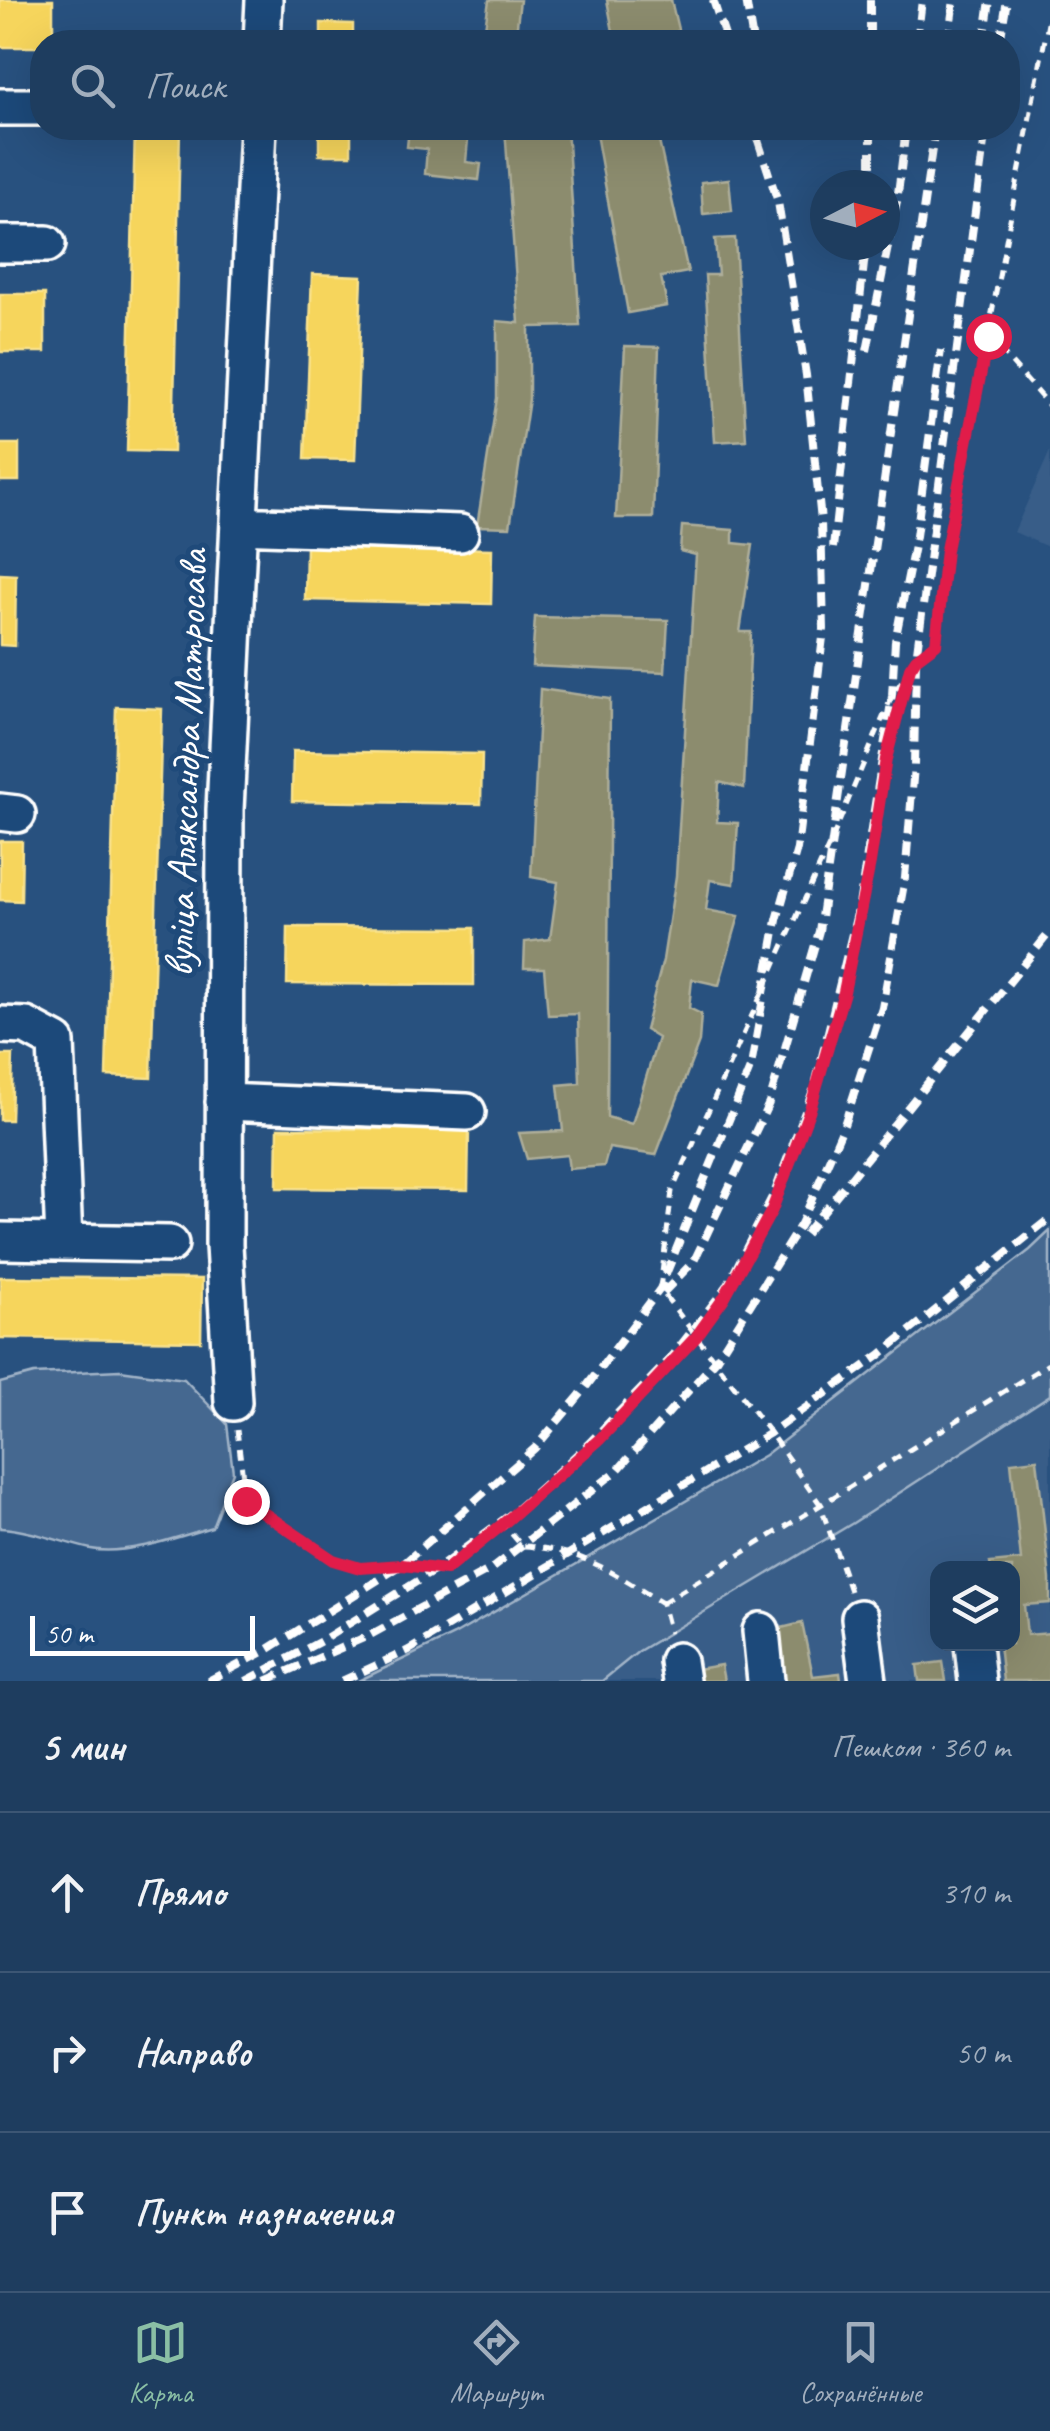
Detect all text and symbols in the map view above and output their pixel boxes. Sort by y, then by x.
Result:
search box [30,30,1020,140]
icon: search [65,58,120,113]
text: Поиск [145,62,225,109]
north arrow [810,170,900,260]
route start [966,314,1012,360]
street label: вуліца Аляксандра Матросава [152,545,220,978]
route end [224,1479,270,1525]
map controls [930,1561,1020,1651]
button: layers [930,1561,1020,1651]
scale bar [30,1611,255,1656]
text: 50 m [45,1616,93,1651]
text: 5 мин [40,1720,125,1773]
text: Пешком · 360 m [831,1726,1010,1767]
icon: ahead [40,1865,95,1920]
text: Прямо [135,1869,225,1916]
text: 310 m [941,1872,1010,1913]
icon: right [40,2025,95,2080]
text: Направо [135,2029,251,2076]
text: 50 m [956,2032,1010,2073]
icon: arrive [40,2185,95,2240]
text: Пункт назначения [135,2189,392,2236]
tab: Карта [129,2315,193,2410]
tab: Маршрут [450,2315,542,2410]
tab: Сохранённые [800,2315,921,2410]

